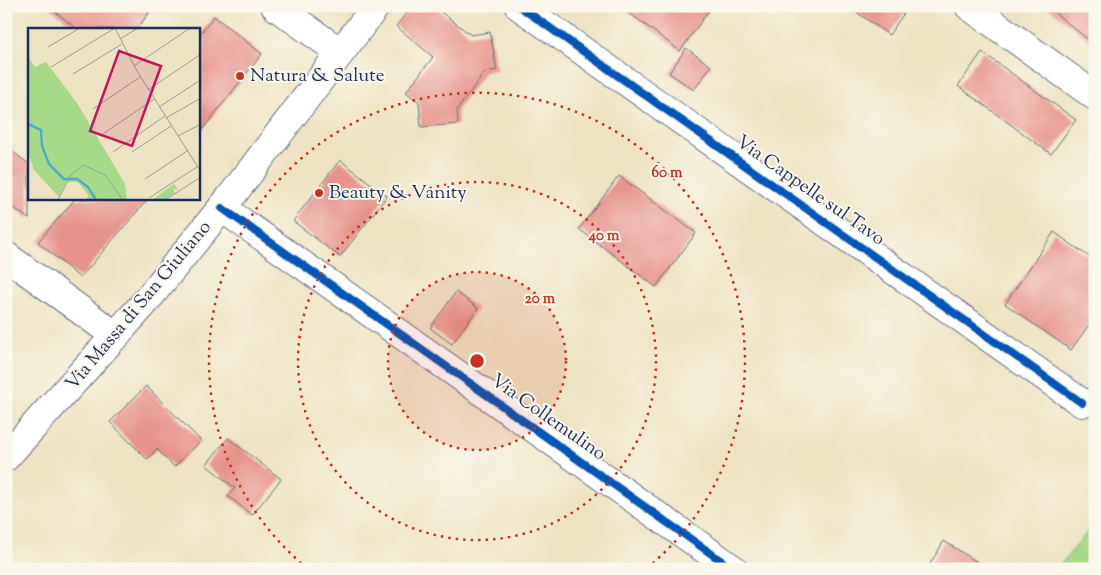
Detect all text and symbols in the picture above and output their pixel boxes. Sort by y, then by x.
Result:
inset map [28,28,200,200]
place label: Natura & Salute [250,63,385,90]
marker: Natura & Salute [234,70,246,82]
street label: Via Cappelle sul Tavo [730,129,890,253]
text: 60 m [652,163,683,184]
place label: Beauty & Vanity [329,180,467,207]
marker: Beauty & Vanity [313,187,325,199]
street label: Via Massa di San Giuliano [60,215,218,397]
text: 40 m [588,226,620,247]
text: 20 m [525,289,556,310]
centre of rings [468,352,486,370]
street label: Via Collemulino [485,368,611,468]

